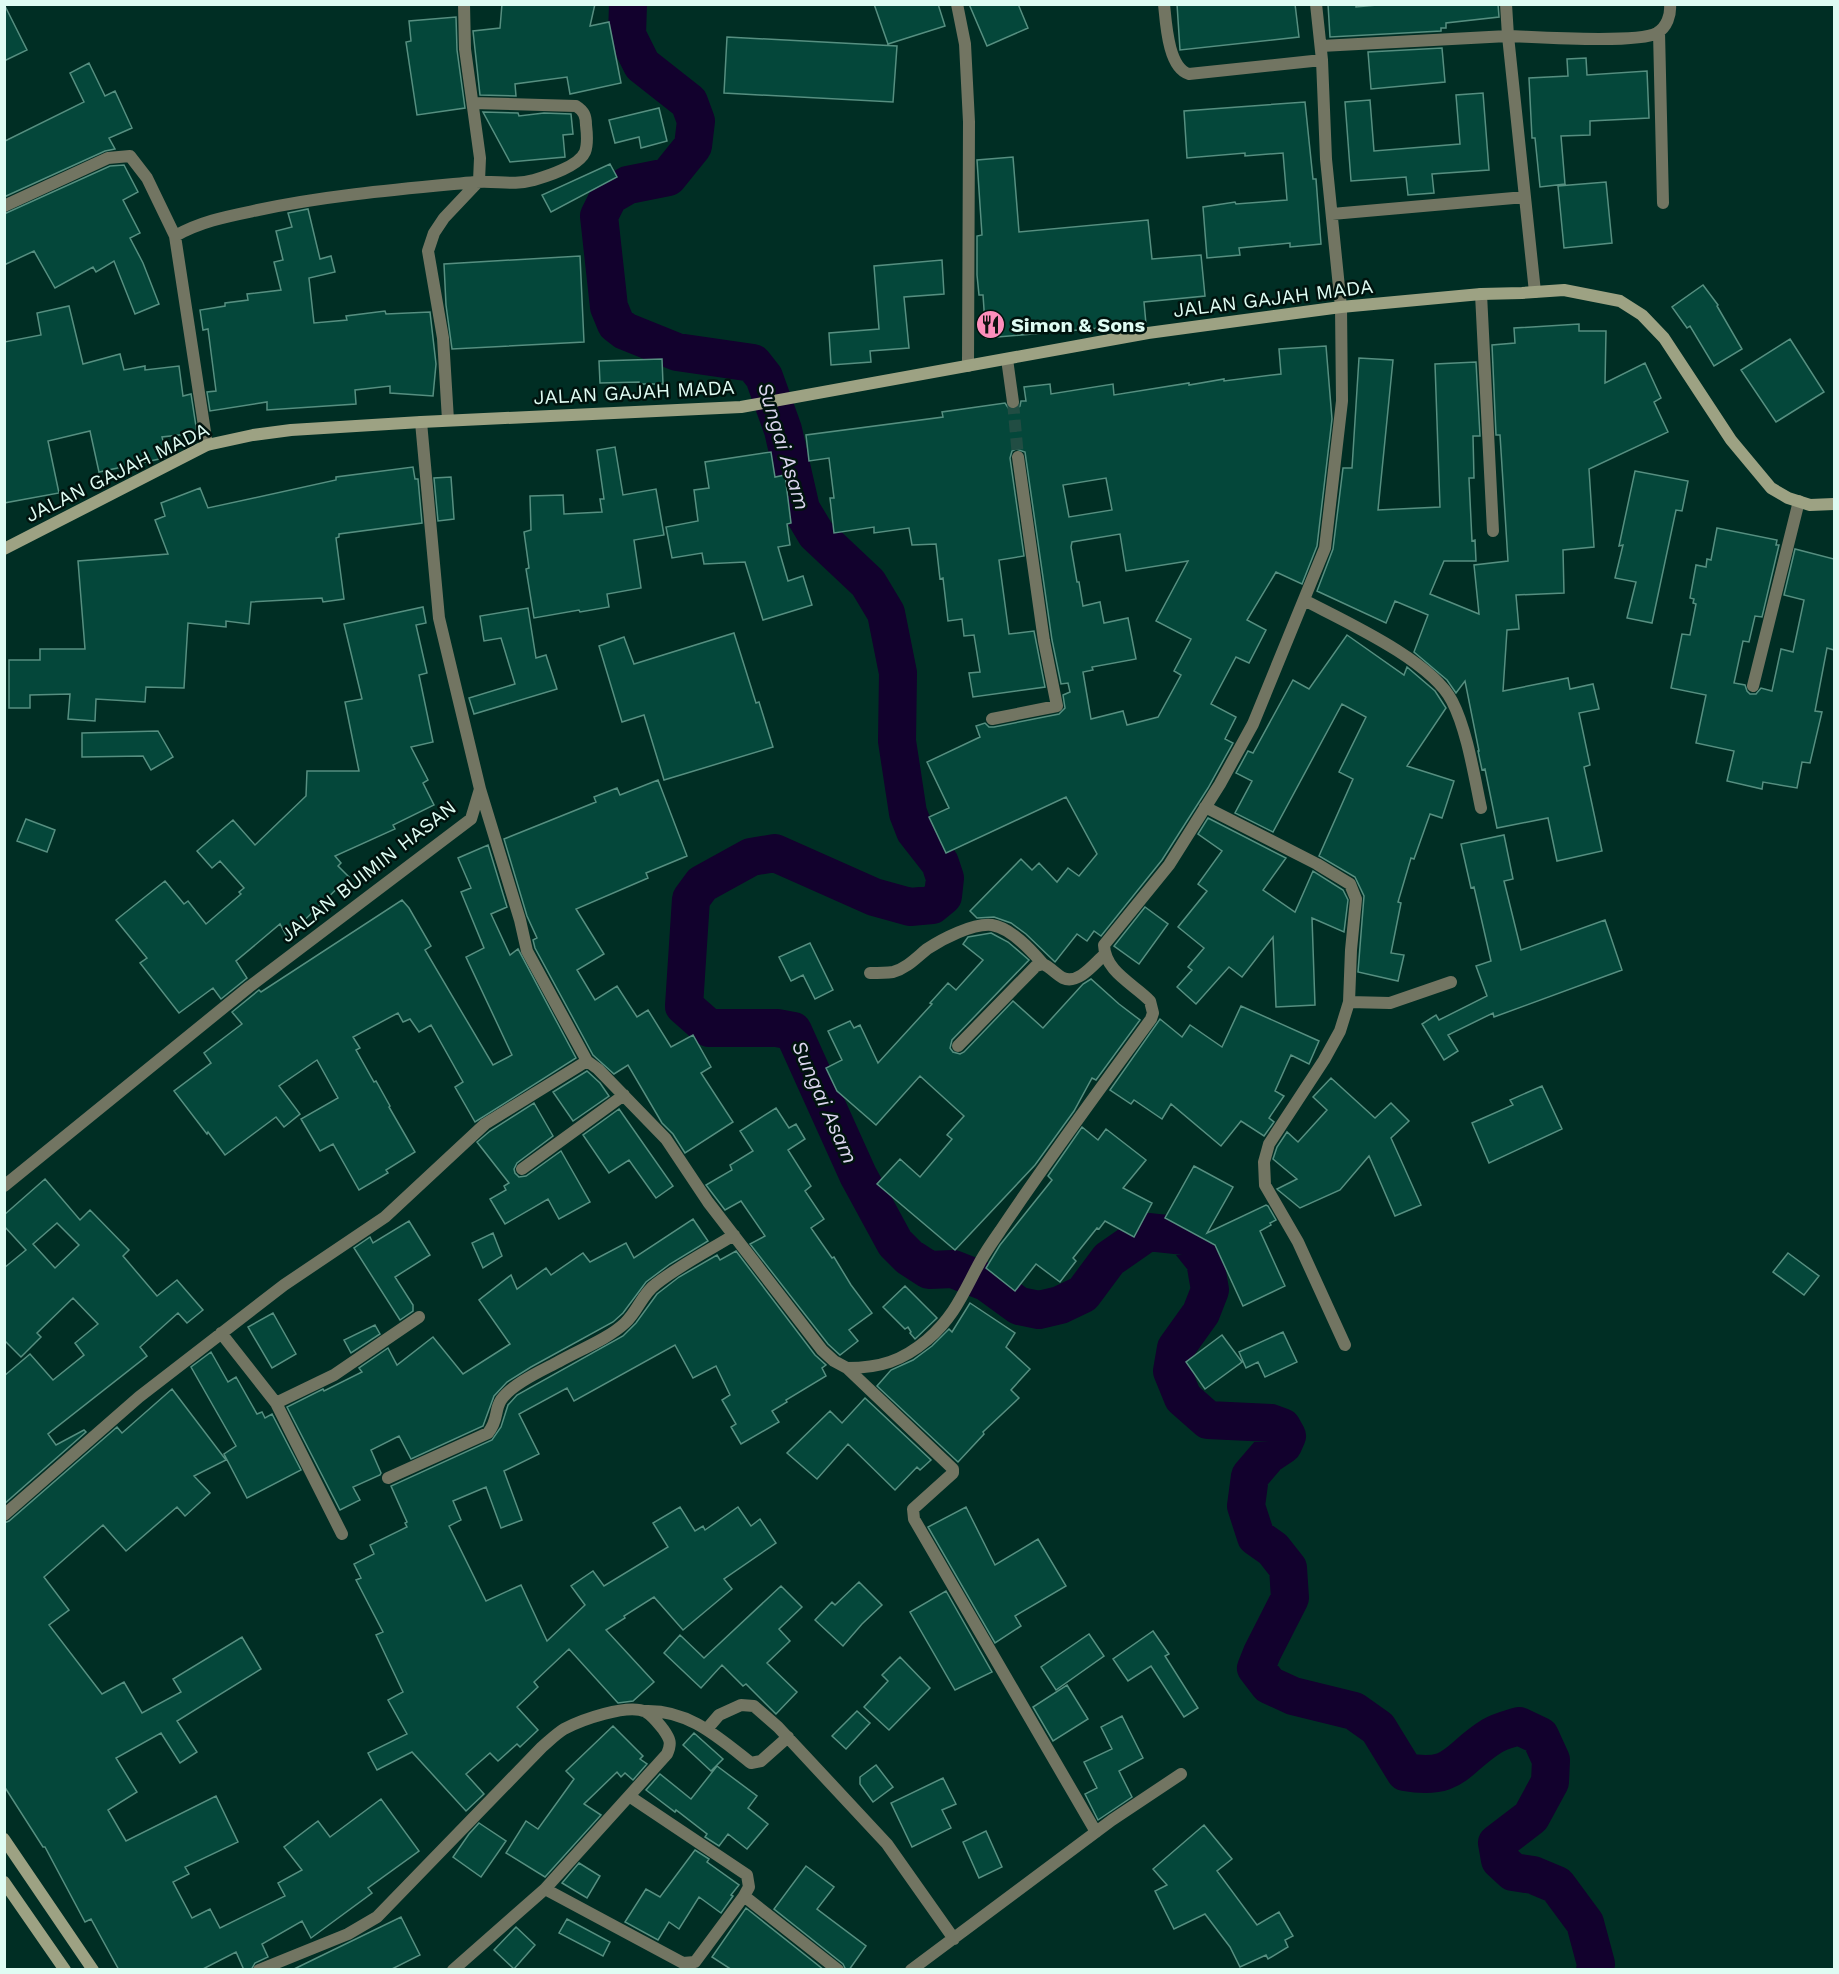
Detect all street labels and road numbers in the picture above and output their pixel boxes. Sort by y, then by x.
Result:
street label: JALAN GAJAH MADA [1172,274,1374,322]
street label: JALAN GAJAH MADA [533,375,735,409]
street label: JALAN GAJAH MADA [21,417,213,527]
street label: JALAN BUIMIN HASAN [275,795,461,947]

